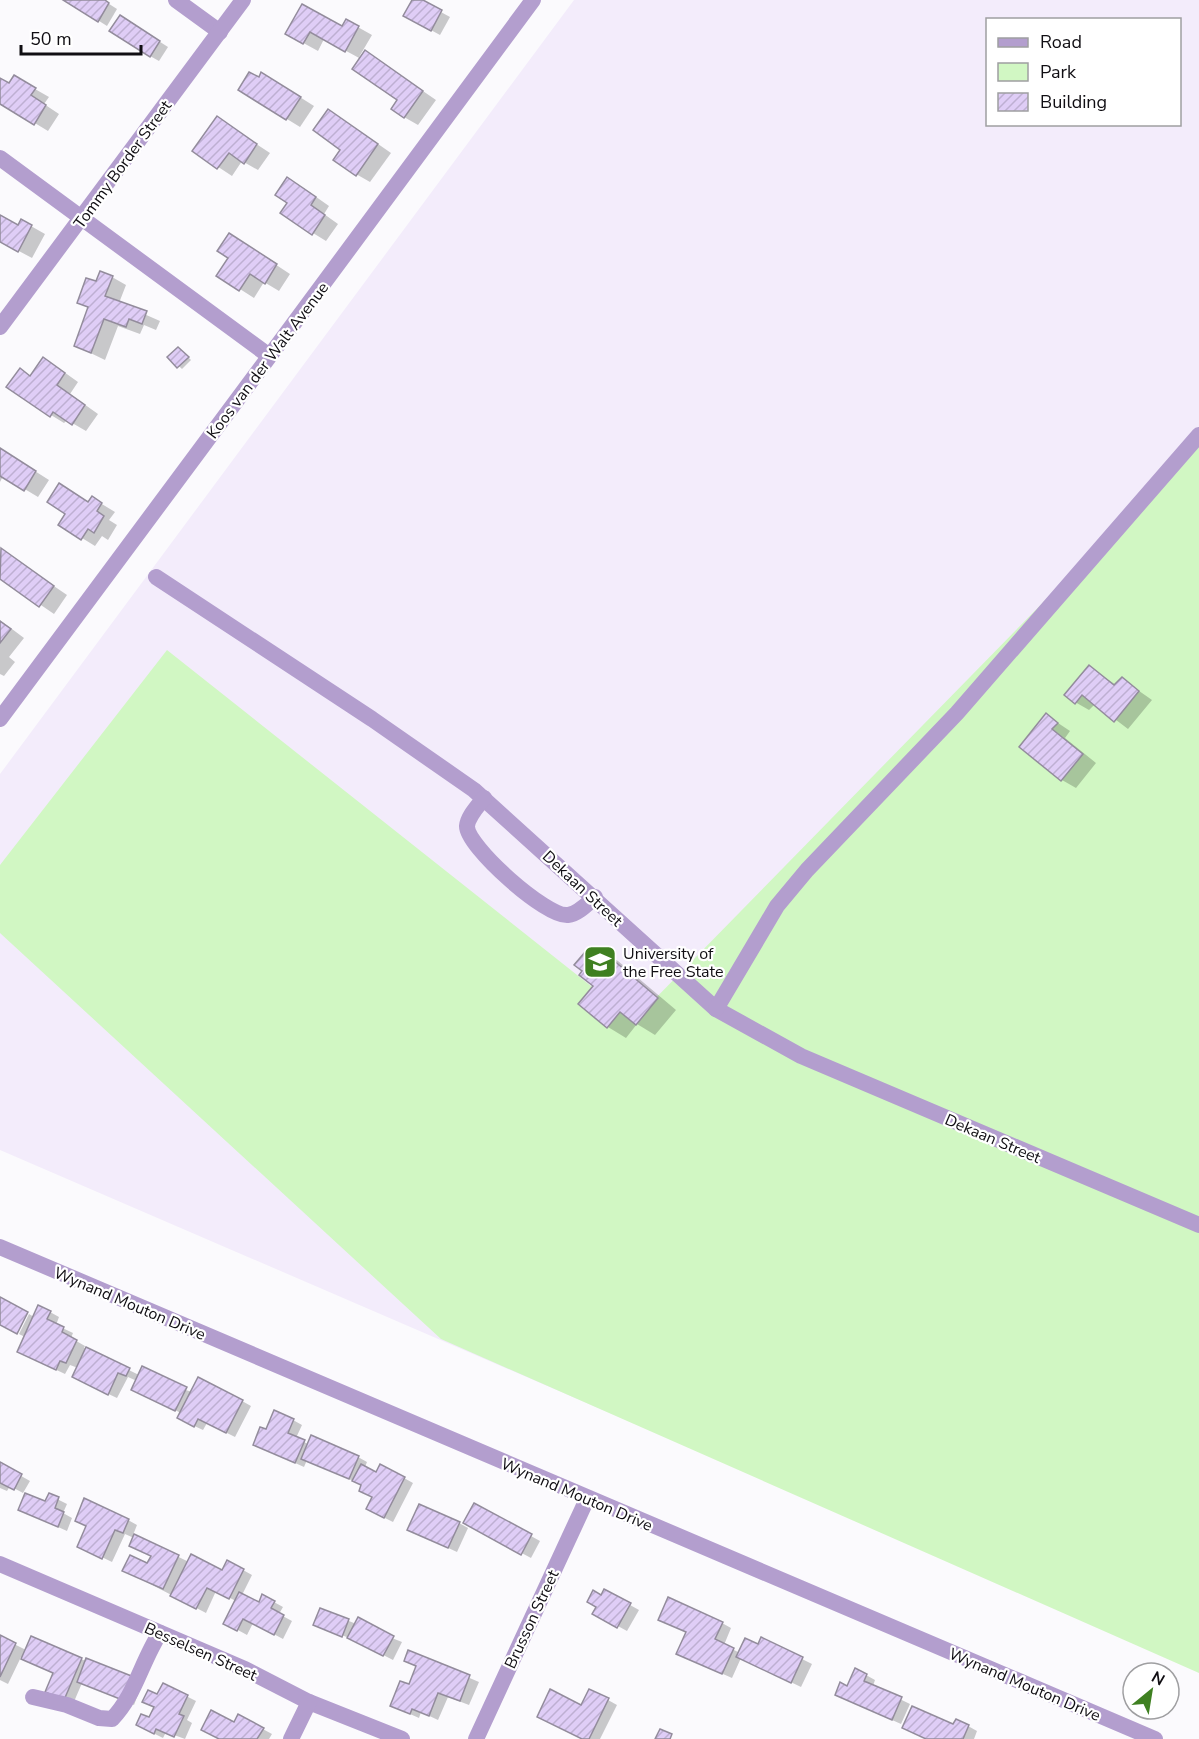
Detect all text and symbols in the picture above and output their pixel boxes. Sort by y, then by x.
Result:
scale bar [21,18,141,56]
legend [986,18,1181,126]
text: 50 m [30,27,72,51]
text: Road [1040,30,1082,54]
text: Park [1040,60,1077,84]
text: Building [1040,90,1107,114]
street label: Tommy Border Street [69,96,177,233]
street label: Koos van der Walt Avenue [202,278,334,443]
street label: Dekaan Street [537,846,627,932]
place label: University of the Free State [623,943,724,983]
school or university icon: University of the Free State [582,944,618,980]
street label: Dekaan Street [941,1109,1044,1169]
street label: Wynand Mouton Drive [50,1262,209,1346]
street label: Wynand Mouton Drive [497,1453,656,1537]
street label: Brusson Street [499,1566,565,1672]
street label: Besselsen Street [141,1617,261,1687]
street label: Wynand Mouton Drive [945,1643,1104,1727]
north arrow [1121,1661,1181,1721]
text: N [1147,1666,1169,1691]

